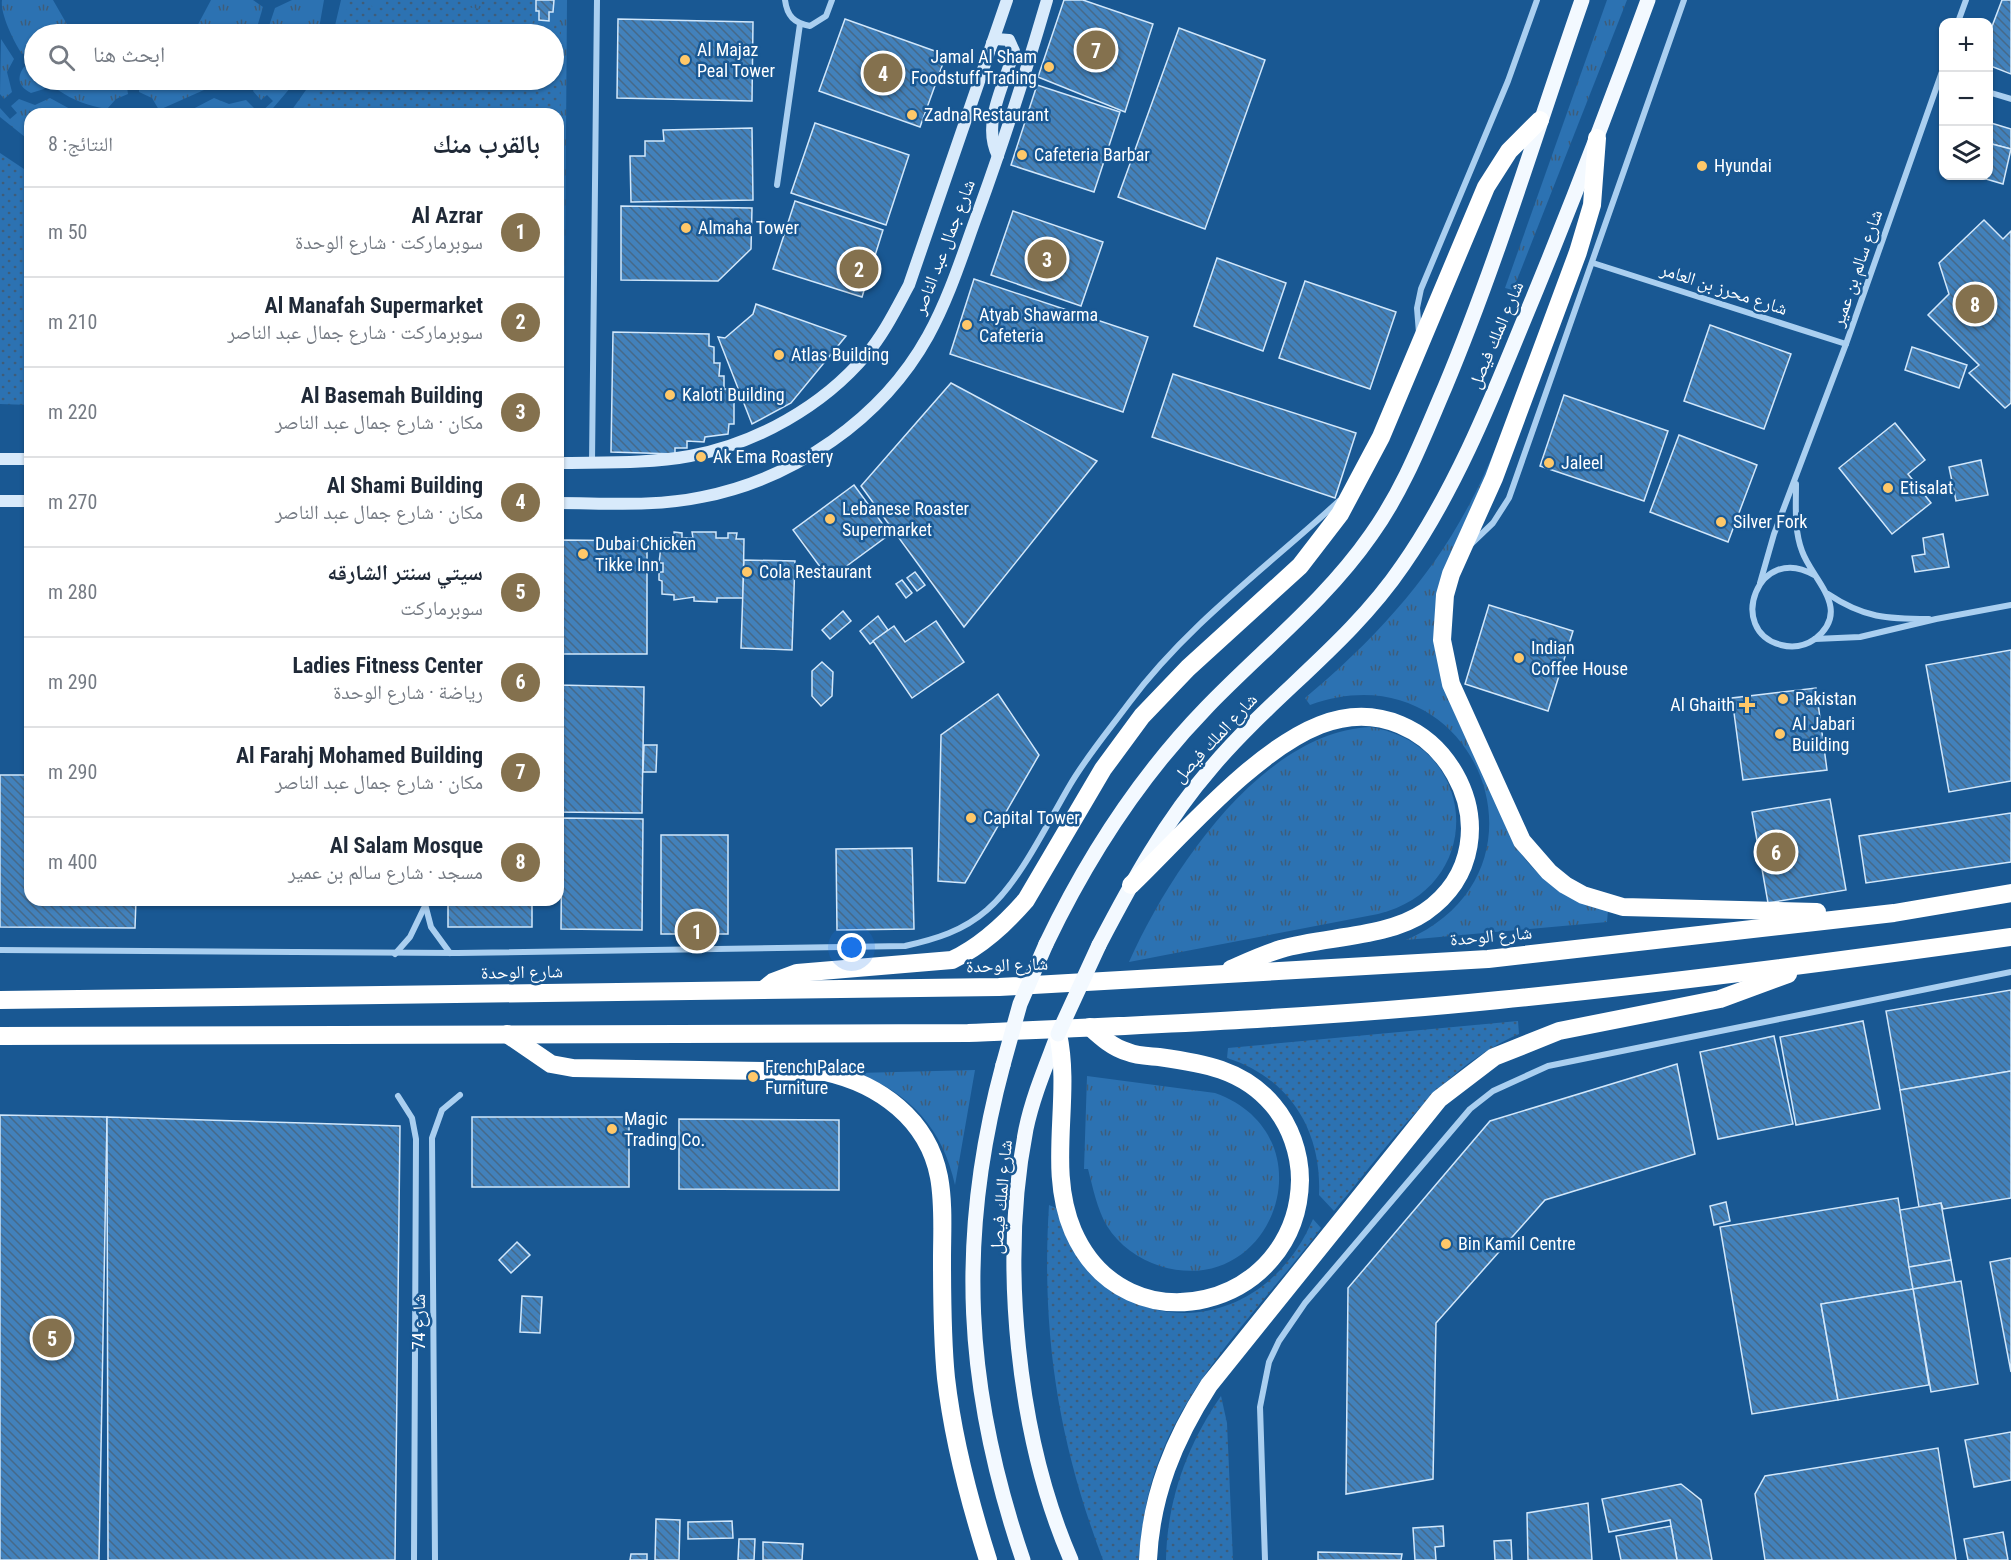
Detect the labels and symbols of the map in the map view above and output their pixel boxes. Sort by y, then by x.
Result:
pin: 7 [1076,28,1116,72]
place label: Al Majaz Peal Tower [697,39,776,81]
place label: Jamal Al Sham Foodstuff Trading [911,46,1037,88]
pin: 4 [864,50,902,96]
marker: Al Majaz Peal Tower [678,53,692,67]
marker: Jamal Al Sham Foodstuff Trading [1042,60,1056,74]
place label: Zadna Restaurant [924,104,1049,125]
marker: Zadna Restaurant [905,108,919,122]
place label: Cafeteria Barbar [1034,144,1150,165]
marker: Cafeteria Barbar [1015,148,1029,162]
place label: Hyundai [1714,155,1772,176]
marker: Hyundai [1695,159,1709,173]
street label: شارع جمال عبد الناصر [908,176,980,319]
street label: شارع سالم بن عمير [1826,207,1888,331]
place label: Almaha Tower [698,217,799,238]
marker: Almaha Tower [679,221,693,235]
pin: 3 [1028,236,1066,282]
pin: 2 [840,246,878,292]
street label: شارع محرز بن العامر [1657,258,1790,320]
street label: شارع الملك فيصل [1464,278,1528,392]
pin: 8 [1956,282,1994,326]
place label: Atyab Shawarma Cafeteria [979,304,1098,346]
marker: Atyab Shawarma Cafeteria [960,318,974,332]
place label: Atlas Building [791,344,889,365]
marker: Atlas Building [772,348,786,362]
place label: Kaloti Building [682,384,785,405]
marker: Kaloti Building [663,388,677,402]
place label: Ak Ema Roastery [713,446,834,467]
marker: Ak Ema Roastery [694,450,708,464]
place label: Jaleel [1561,452,1603,473]
marker: Jaleel [1542,456,1556,470]
place label: Etisalat [1900,477,1953,498]
marker: Etisalat [1881,481,1895,495]
place label: Lebanese Roaster Supermarket [842,498,970,540]
place label: Silver Fork [1733,511,1807,532]
marker: Lebanese Roaster Supermarket [823,512,837,526]
marker: Silver Fork [1714,515,1728,529]
place label: Dubai Chicken Tikke Inn [595,533,696,575]
marker: Dubai Chicken Tikke Inn [576,547,590,561]
place label: Cola Restaurant [759,561,872,582]
marker: Cola Restaurant [740,565,754,579]
place label: Indian Coffee House [1531,637,1628,679]
marker: Indian Coffee House [1512,651,1526,665]
place label: Pakistan [1795,688,1857,709]
street label: شارع الملك فيصل [1168,689,1262,787]
marker: Pakistan [1776,692,1790,706]
place label: Al Ghaith [1670,694,1735,715]
marker: Al Ghaith [1740,698,1754,712]
place label: Al Jabari Building [1792,713,1855,755]
marker: Al Jabari Building [1773,727,1787,741]
place label: Capital Tower [983,807,1080,828]
marker: Capital Tower [964,811,978,825]
pin: 6 [1756,830,1796,874]
pin: 1 [678,908,716,954]
street label: شارع الوحدة [1449,921,1533,951]
your location [837,933,866,962]
street label: شارع الوحدة [966,953,1048,977]
street label: شارع الوحدة [481,960,563,984]
place label: French Palace Furniture [765,1056,865,1098]
marker: French Palace Furniture [746,1070,760,1084]
place label: Magic Trading Co. [624,1108,705,1150]
marker: Magic Trading Co. [605,1122,619,1136]
street label: شارع الملك فيصل [985,1139,1017,1255]
place label: Bin Kamil Centre [1458,1233,1576,1254]
marker: Bin Kamil Centre [1439,1237,1453,1251]
street label: شارع 74 [408,1294,430,1350]
pin: 5 [32,1316,72,1360]

